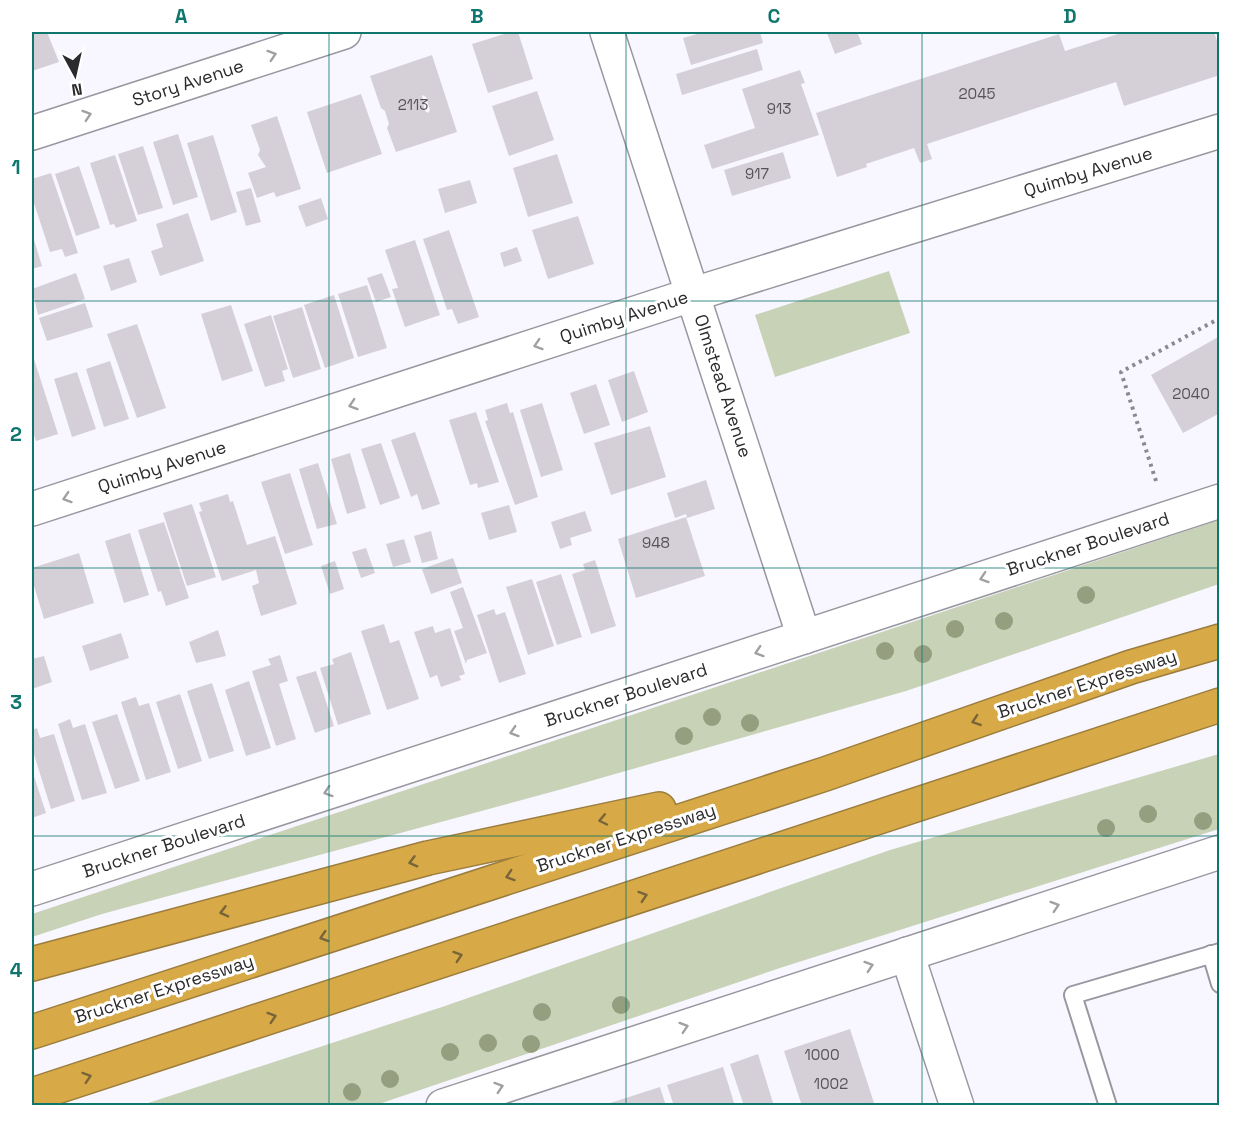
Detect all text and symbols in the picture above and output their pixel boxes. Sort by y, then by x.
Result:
text: A [175,3,188,29]
text: B [470,3,484,29]
text: C [768,3,781,29]
text: D [1063,3,1077,29]
north arrow [45,45,105,105]
one-way arrow [266,50,277,62]
street label: Story Avenue [129,54,247,111]
text: N [70,78,84,101]
house number: 2045 [958,84,996,103]
house number: 2113 [398,95,428,114]
house number: 913 [767,99,791,118]
one-way arrow [81,110,92,123]
street label: Quimby Avenue [1021,141,1155,202]
text: 1 [11,154,21,180]
house number: 917 [745,164,769,183]
street label: Quimby Avenue [557,285,691,348]
street label: Olmstead Avenue [689,311,758,460]
one-way arrow [533,338,544,350]
house number: 2040 [1172,384,1210,403]
one-way arrow [348,398,359,410]
text: 2 [10,421,22,447]
street label: Quimby Avenue [95,435,229,498]
one-way arrow [62,490,73,503]
street label: Bruckner Boulevard [1004,506,1172,581]
house number: 948 [642,533,670,552]
one-way arrow [979,571,990,584]
street label: Bruckner Expressway [994,644,1179,723]
one-way arrow [754,645,765,657]
street label: Bruckner Boulevard [542,657,710,732]
text: 3 [10,689,22,715]
one-way arrow [971,714,982,727]
one-way arrow [509,725,520,737]
one-way arrow [323,785,334,798]
street label: Bruckner Expressway [533,798,718,877]
street label: Bruckner Boulevard [80,808,248,883]
one-way arrow [599,813,609,826]
one-way arrow [408,855,419,867]
one-way arrow [505,869,516,882]
one-way arrow [637,890,648,903]
one-way arrow [1049,901,1060,913]
one-way arrow [219,905,230,917]
one-way arrow [319,929,330,942]
street label: Bruckner Expressway [71,949,256,1028]
one-way arrow [452,951,463,963]
text: 4 [10,957,23,983]
one-way arrow [863,961,874,973]
one-way arrow [267,1011,277,1024]
one-way arrow [678,1021,689,1034]
house number: 1000 [804,1045,840,1064]
one-way arrow [81,1072,92,1084]
house number: 1002 [814,1074,848,1093]
one-way arrow [493,1082,504,1095]

